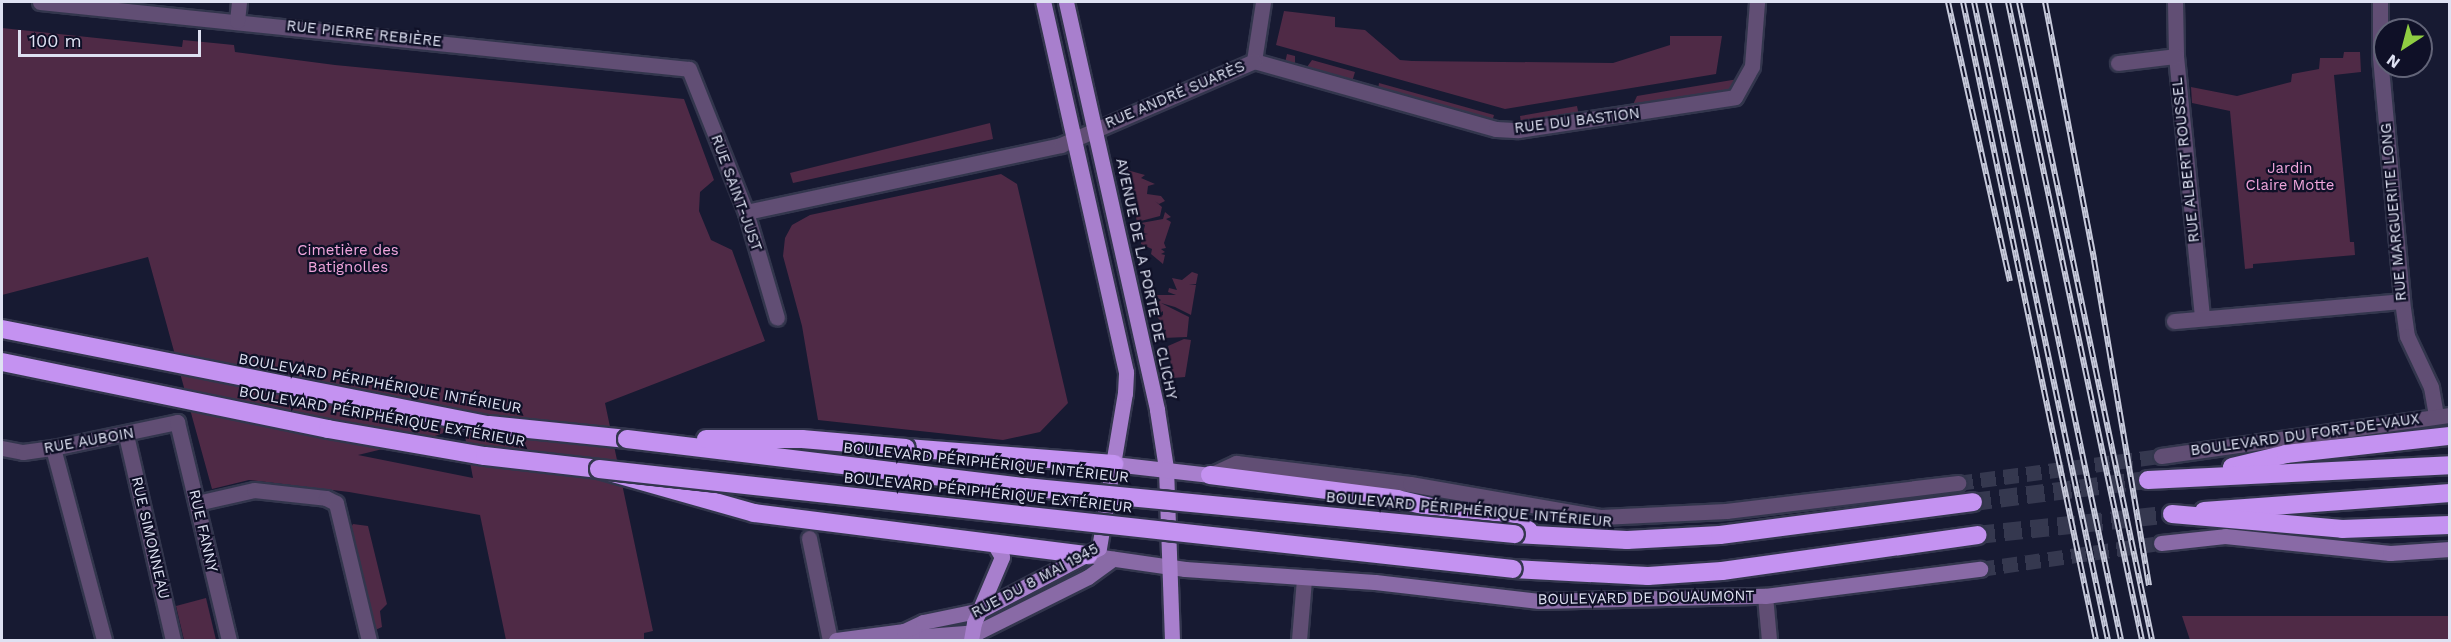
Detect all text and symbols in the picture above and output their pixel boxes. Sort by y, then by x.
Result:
street label: RUE PIERRE REBIÈRE [286,17,442,51]
scale bar [21,18,204,56]
north arrow [2373,18,2433,78]
text: 100 m [29,30,82,51]
text: N [2383,50,2404,73]
street label: RUE ANDRÉ SUARÈS [1102,57,1248,133]
street label: RUE ALBERT ROUSSEL [2168,76,2204,244]
street label: RUE DU BASTION [1513,104,1641,138]
street label: RUE MARGUERITE LONG [2377,122,2411,302]
street label: RUE SAINT-JUST [707,132,765,254]
street label: AVENUE DE LA PORTE DE CLICHY [1112,156,1180,402]
park label: Jardin Claire Motte [2246,159,2334,194]
park label: Cimetière des Batignolles [297,241,399,276]
street label: BOULEVARD PÉRIPHÉRIQUE INTÉRIEUR [237,350,523,418]
street label: BOULEVARD PÉRIPHÉRIQUE EXTÉRIEUR [237,383,527,451]
street label: BOULEVARD DU FORT-DE-VAUX [2189,410,2421,460]
street label: RUE AUBOIN [42,424,136,458]
street label: BOULEVARD PÉRIPHÉRIQUE INTÉRIEUR [842,439,1130,487]
street label: BOULEVARD PÉRIPHÉRIQUE EXTÉRIEUR [843,469,1133,517]
street label: RUE SIMONNEAU [127,475,173,601]
street label: RUE FANNY [185,488,221,574]
street label: BOULEVARD PÉRIPHÉRIQUE INTÉRIEUR [1325,489,1613,531]
street label: RUE DU 8 MAI 1945 [968,540,1102,622]
street label: BOULEVARD DE DOUAUMONT [1537,587,1755,609]

